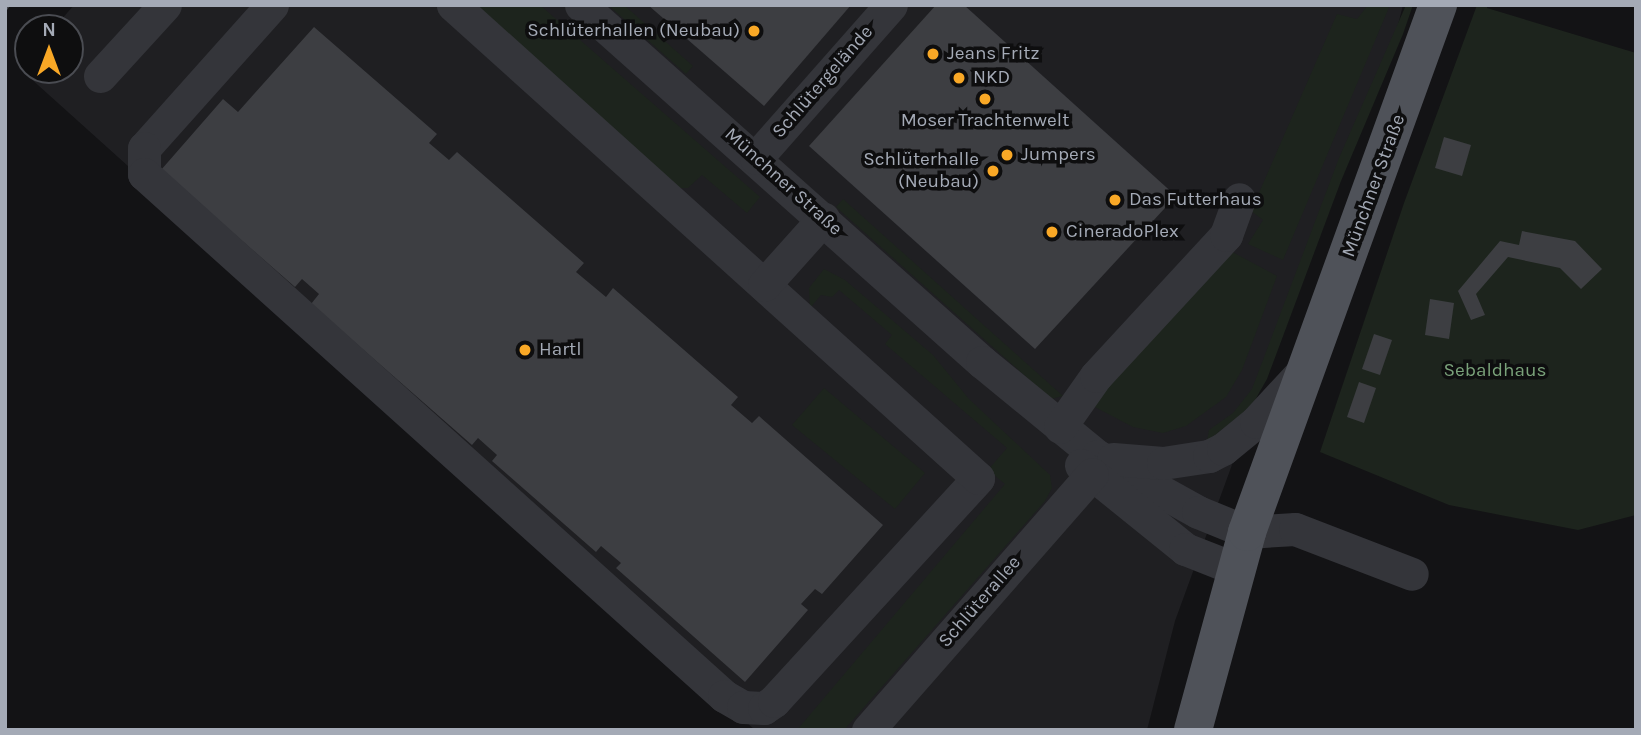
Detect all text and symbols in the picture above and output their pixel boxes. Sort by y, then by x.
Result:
north arrow [14,14,84,84]
text: N [42,19,56,41]
place label: Schlüterhallen (Neubau) [527,20,740,42]
street label: Schlütergelände [768,21,878,143]
marker: Schlüterhallen (Neubau) [746,23,762,39]
place label: Jeans Fritz [947,43,1039,65]
marker: Jeans Fritz [925,46,941,62]
place label: NKD [973,67,1010,89]
marker: NKD [951,70,967,86]
marker: Moser Trachtenwelt [977,91,993,107]
place label: Moser Trachtenwelt [901,110,1069,132]
street label: Münchner Straße [1338,111,1410,261]
street label: Münchner Straße [720,123,846,241]
place label: Jumpers [1021,144,1096,166]
marker: Jumpers [999,147,1015,163]
place label: Schlüterhalle (Neubau) [863,149,979,193]
marker: Schlüterhalle (Neubau) [985,163,1001,179]
place label: Das Futterhaus [1129,189,1262,211]
marker: Das Futterhaus [1107,192,1123,208]
place label: CineradoPlex [1066,221,1179,243]
marker: CineradoPlex [1044,224,1060,240]
place label: Hartl [539,339,581,361]
marker: Hartl [517,342,533,358]
park label: Sebaldhaus [1444,360,1546,382]
street label: Schlüterallee [934,552,1026,652]

